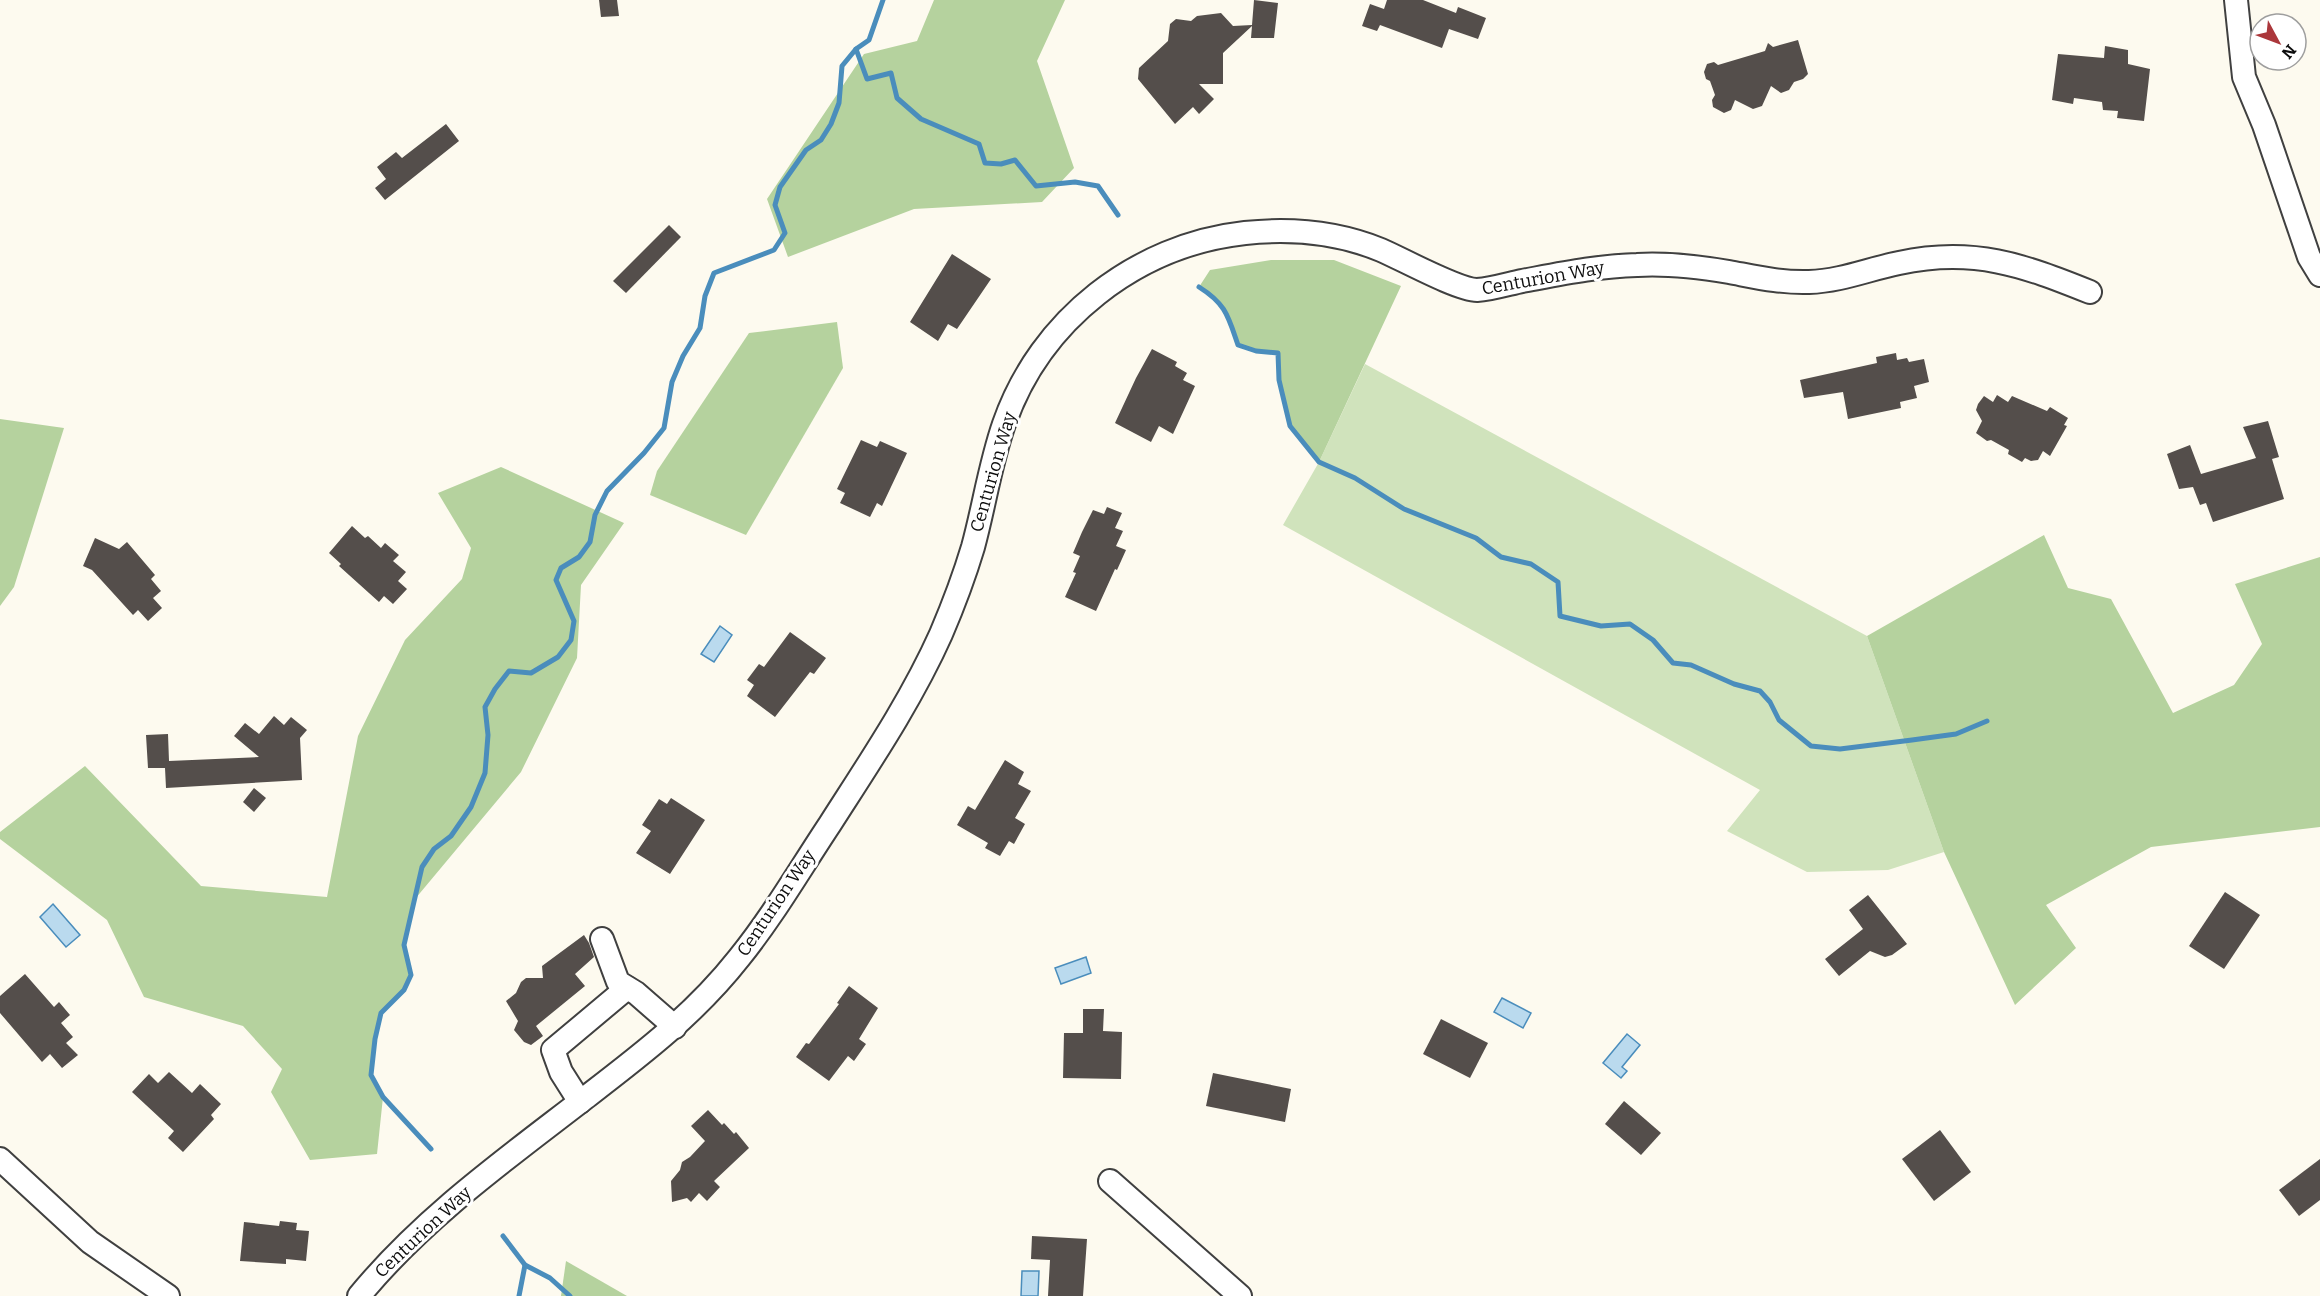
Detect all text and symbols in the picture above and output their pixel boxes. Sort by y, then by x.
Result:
north arrow [2248,12,2308,72]
text: N [2278,41,2300,62]
street label: Centurion Way [1480,256,1607,300]
street label: Centurion Way [965,409,1021,535]
street label: Centurion Way [732,845,820,961]
street label: Centurion Way [370,1181,476,1282]

